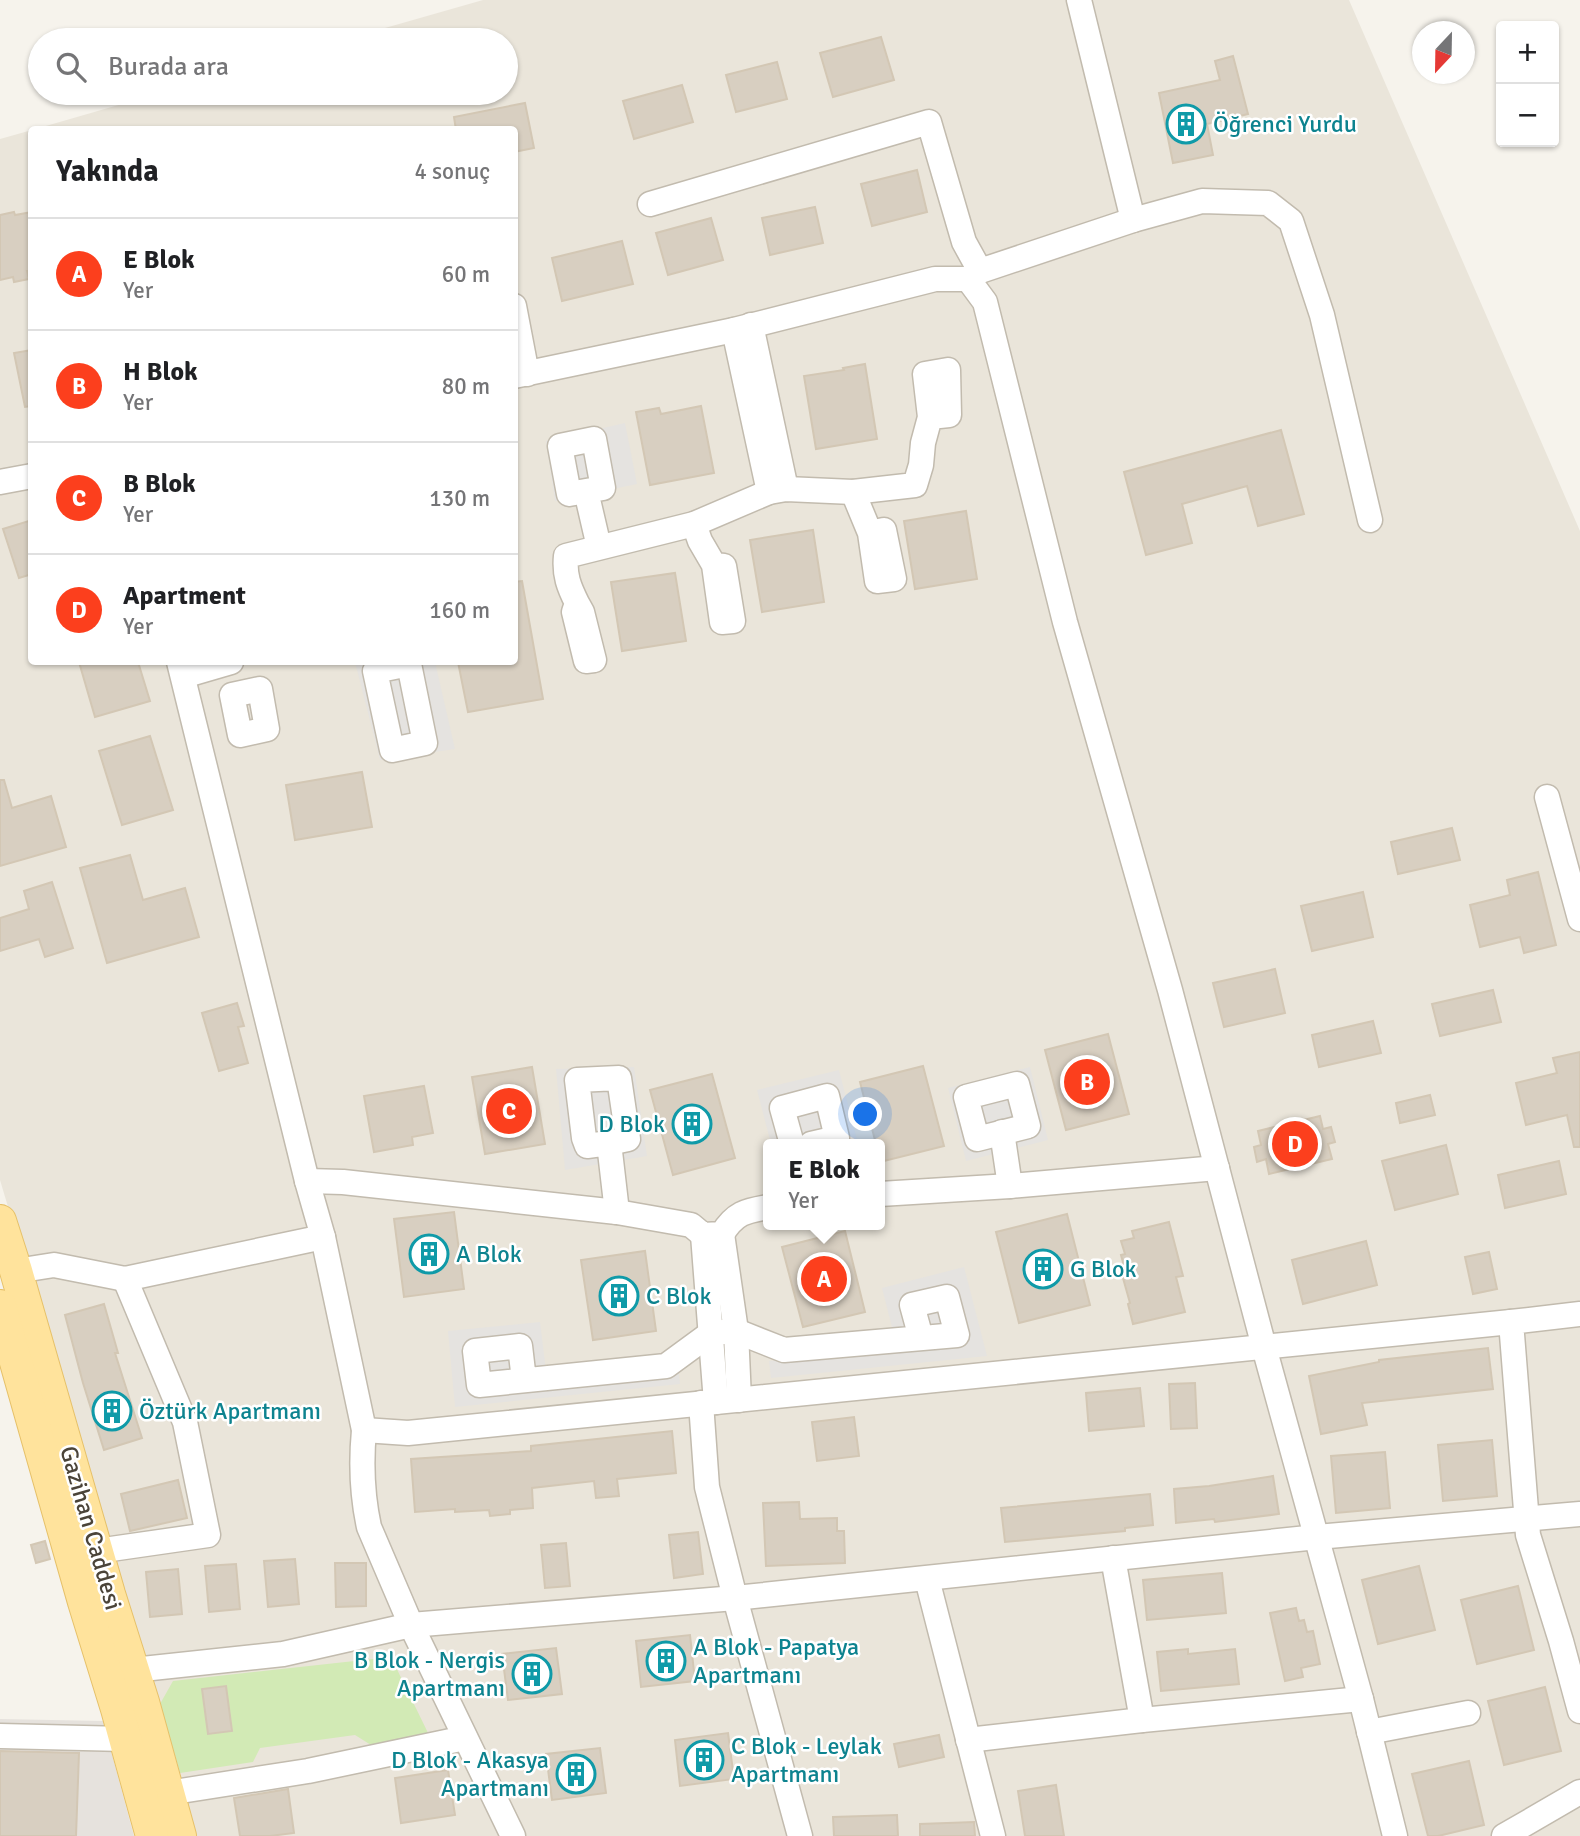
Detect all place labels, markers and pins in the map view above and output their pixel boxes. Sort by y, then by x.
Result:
building icon: Öğrenci Yurdu [1165,103,1207,145]
place label: Öğrenci Yurdu [1213,109,1357,139]
pin: B [1064,1056,1110,1108]
pin: C [486,1085,532,1137]
building icon: D Blok [671,1103,713,1145]
place label: D Blok [598,1109,665,1139]
pin: D [1272,1118,1318,1170]
building icon: A Blok [408,1233,450,1275]
place label: A Blok [456,1239,522,1269]
building icon: G Blok [1022,1248,1064,1290]
pin: A [801,1253,847,1305]
place label: G Blok [1070,1254,1137,1284]
building icon: C Blok [598,1275,640,1317]
place label: C Blok [646,1281,712,1311]
building icon: Öztürk Apartmanı [91,1390,133,1432]
place label: Öztürk Apartmanı [139,1396,321,1426]
place label: A Blok - Papatya Apartmanı [693,1632,859,1690]
building icon: A Blok - Papatya Apartmanı [645,1640,687,1682]
place label: B Blok - Nergis Apartmanı [354,1645,505,1703]
building icon: B Blok - Nergis Apartmanı [511,1653,553,1695]
place label: C Blok - Leylak Apartmanı [731,1731,882,1789]
building icon: C Blok - Leylak Apartmanı [683,1739,725,1781]
place label: D Blok - Akasya Apartmanı [391,1745,549,1803]
building icon: D Blok - Akasya Apartmanı [555,1753,597,1795]

